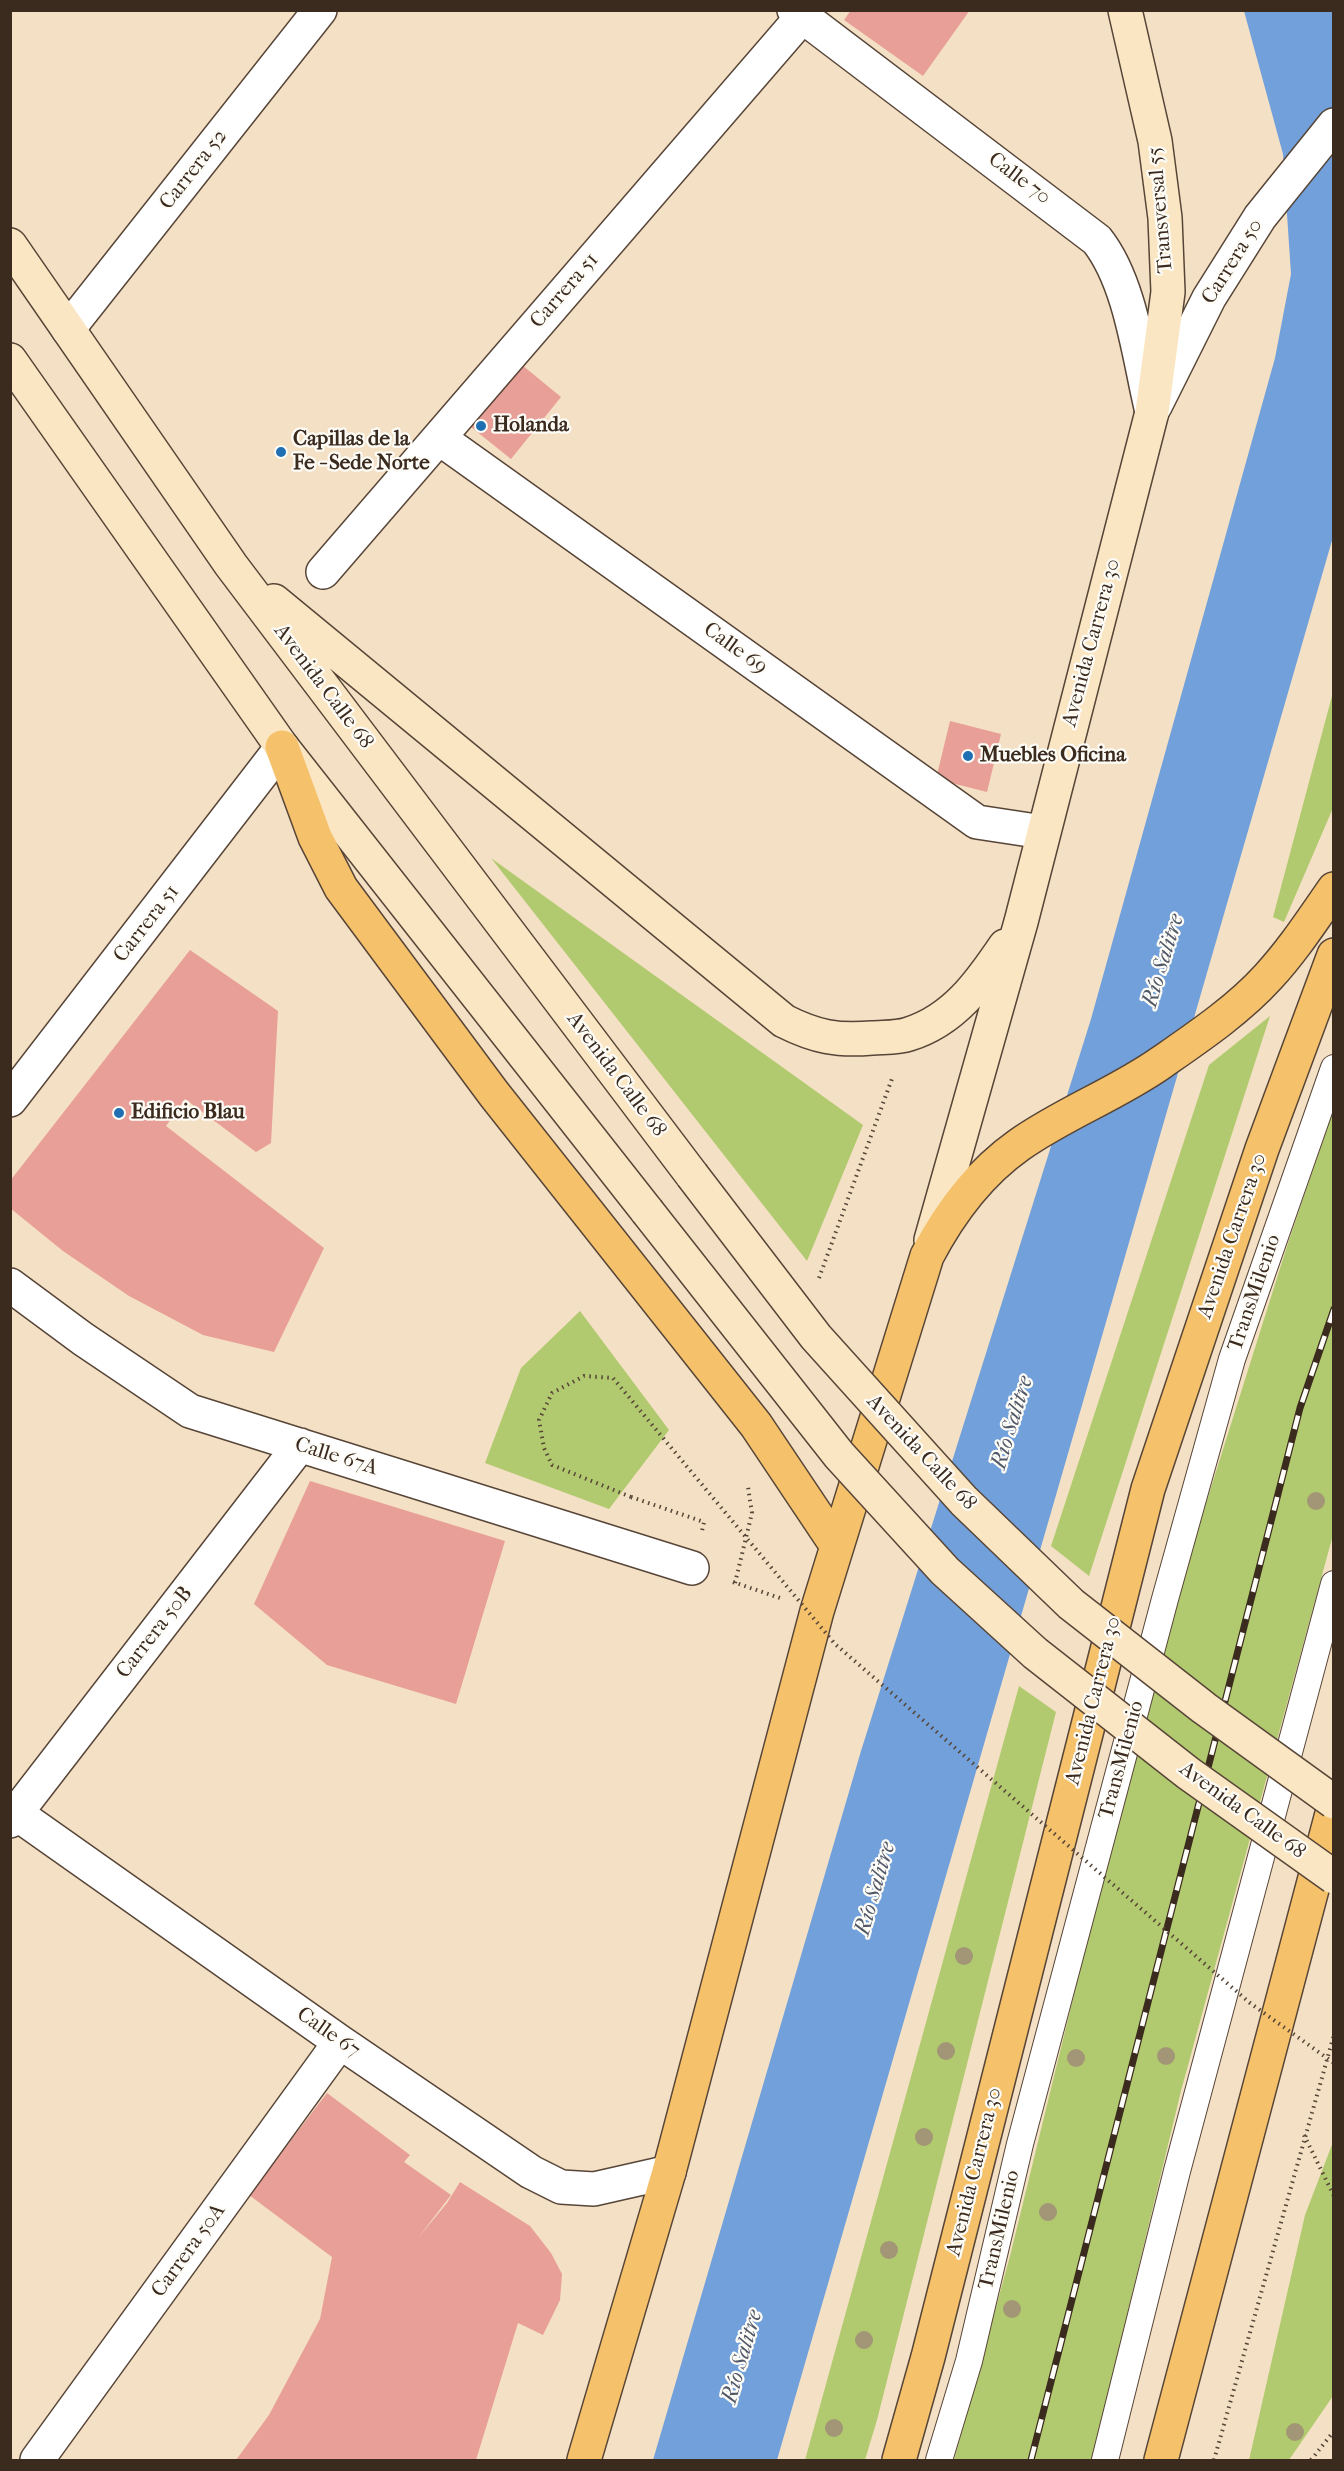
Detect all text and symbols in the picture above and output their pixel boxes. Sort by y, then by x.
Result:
street label: Carrera 52 [155,125,233,215]
street label: Transversal 55 [1143,146,1179,274]
street label: Calle 70 [983,147,1055,211]
street label: Carrera 50 [1197,215,1269,309]
street label: Carrera 51 [525,248,605,334]
place label: Holanda [493,413,569,439]
marker: Holanda [474,419,488,433]
place label: Capillas de la Fe - Sede Norte [293,427,430,477]
marker: Capillas de la Fe - Sede Norte [274,445,288,459]
street label: Avenida Carrera 30 [1057,556,1127,730]
street label: Calle 69 [698,617,772,681]
street label: Avenida Calle 68 [268,620,378,754]
place label: Muebles Oficina [980,743,1126,769]
marker: Muebles Oficina [961,749,975,763]
street label: Carrera 51 [109,880,185,968]
water label: Río Salitre [1137,911,1191,1011]
street label: Avenida Calle 68 [561,1008,671,1142]
place label: Edificio Blau [131,1100,245,1126]
marker: Edificio Blau [112,1106,126,1120]
street label: Avenida Carrera 30 [1193,1150,1273,1322]
street label: TransMilenio [1223,1231,1287,1355]
water label: Río Salitre [986,1373,1040,1473]
street label: Avenida Calle 68 [861,1390,981,1516]
street label: Calle 67A [292,1432,380,1482]
street label: Carrera 50B [111,1582,199,1684]
street label: Avenida Carrera 30 [1061,1614,1127,1788]
street label: TransMilenio [1094,1698,1150,1822]
street label: Avenida Calle 68 [1174,1757,1310,1865]
water label: Río Salitre [850,1839,902,1939]
street label: Calle 67 [291,2002,365,2064]
street label: Avenida Carrera 30 [942,2085,1008,2259]
street label: TransMilenio [974,2168,1026,2292]
street label: Carrera 50A [147,2199,231,2303]
water label: Río Salitre [717,2307,769,2407]

